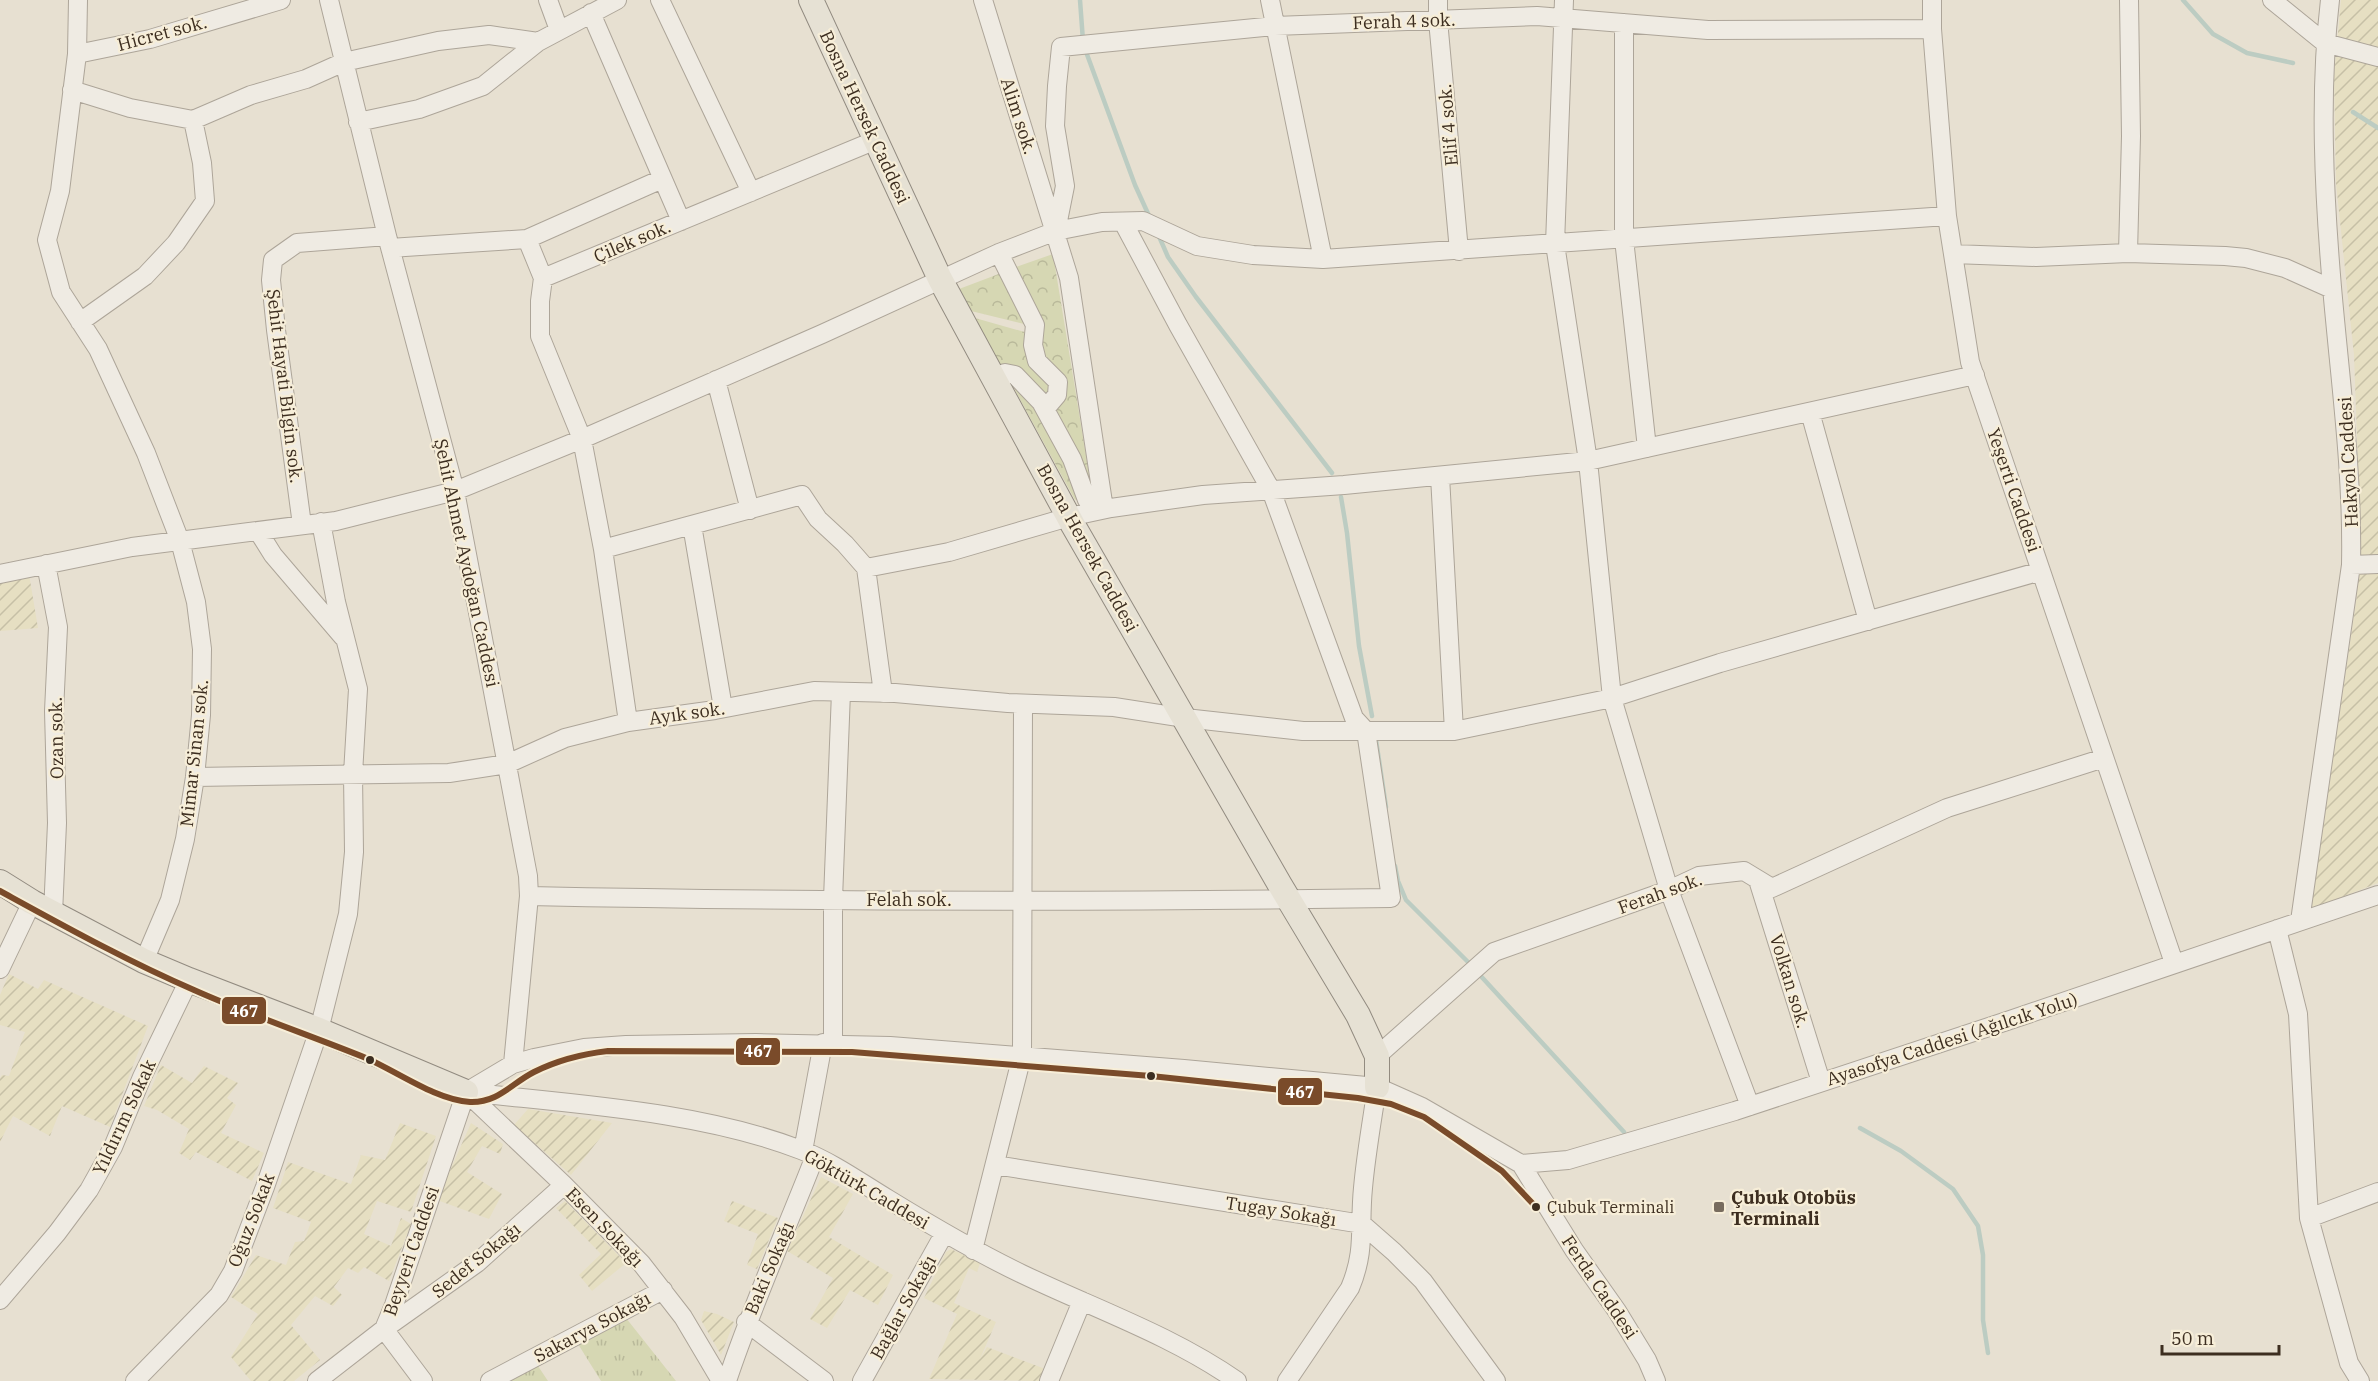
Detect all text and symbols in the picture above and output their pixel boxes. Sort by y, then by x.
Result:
street label: Ferah 4 sok. [1352,8,1456,34]
street label: Hicret sok. [115,10,209,56]
street label: Bosna Hersek Caddesi [815,27,915,208]
street label: Alim sok. [996,75,1042,157]
street label: Elif 4 sok. [1433,83,1463,167]
street label: Çilek sok. [590,214,674,268]
street label: Şehit Hayati Bilgin sok. [262,288,308,484]
street label: Hakyol Caddesi [2333,396,2363,528]
street label: Yeşerti Caddesi [1982,425,2046,555]
street label: Şehit Ahmet Aydoğan Caddesi [429,437,505,690]
street label: Bosna Hersek Caddesi [1032,460,1144,636]
street label: Mimar Sinan sok. [175,678,213,828]
street label: Ayık sok. [647,696,727,730]
street label: Ozan sok. [44,697,68,779]
street label: Ferah sok. [1615,867,1705,919]
street label: Felah sok. [866,888,952,911]
street label: Volkan sok. [1765,931,1815,1031]
street label: Ayasofya Caddesi (Ağılcık Yolu) [1823,987,2081,1091]
line badge: 467 [221,996,267,1025]
text: 467 [230,1001,258,1021]
line badge: 467 [735,1037,781,1066]
text: 467 [744,1041,772,1061]
unlabelled marker [364,1054,376,1066]
street label: Yıldırım Sokak [87,1055,161,1178]
unlabelled marker [1145,1070,1157,1082]
line badge: 467 [1277,1077,1323,1106]
text: 467 [1286,1082,1314,1102]
street label: Göktürk Caddesi [800,1144,934,1234]
street label: Oğuz Sokak [223,1169,280,1270]
street label: Esen Sokağı [561,1182,649,1272]
street label: Beyyeri Caddesi [378,1183,444,1319]
place label: Çubuk Otobüs Terminali [1731,1186,1856,1230]
street label: Tugay Sokağı [1224,1191,1339,1231]
place label: Çubuk Terminali [1547,1197,1674,1217]
marker: Çubuk Otobüs Terminali [1712,1200,1726,1214]
marker: Çubuk Terminali [1530,1201,1542,1213]
street label: Sedef Sokağı [427,1217,525,1303]
street label: Baki Sokağı [739,1218,799,1318]
street label: Ferda Caddesi [1557,1231,1643,1344]
street label: Bağlar Sokağı [865,1251,941,1363]
street label: Sakarya Sokağı [530,1286,655,1367]
scale bar [2162,1318,2279,1356]
text: 50 m [2171,1327,2214,1350]

